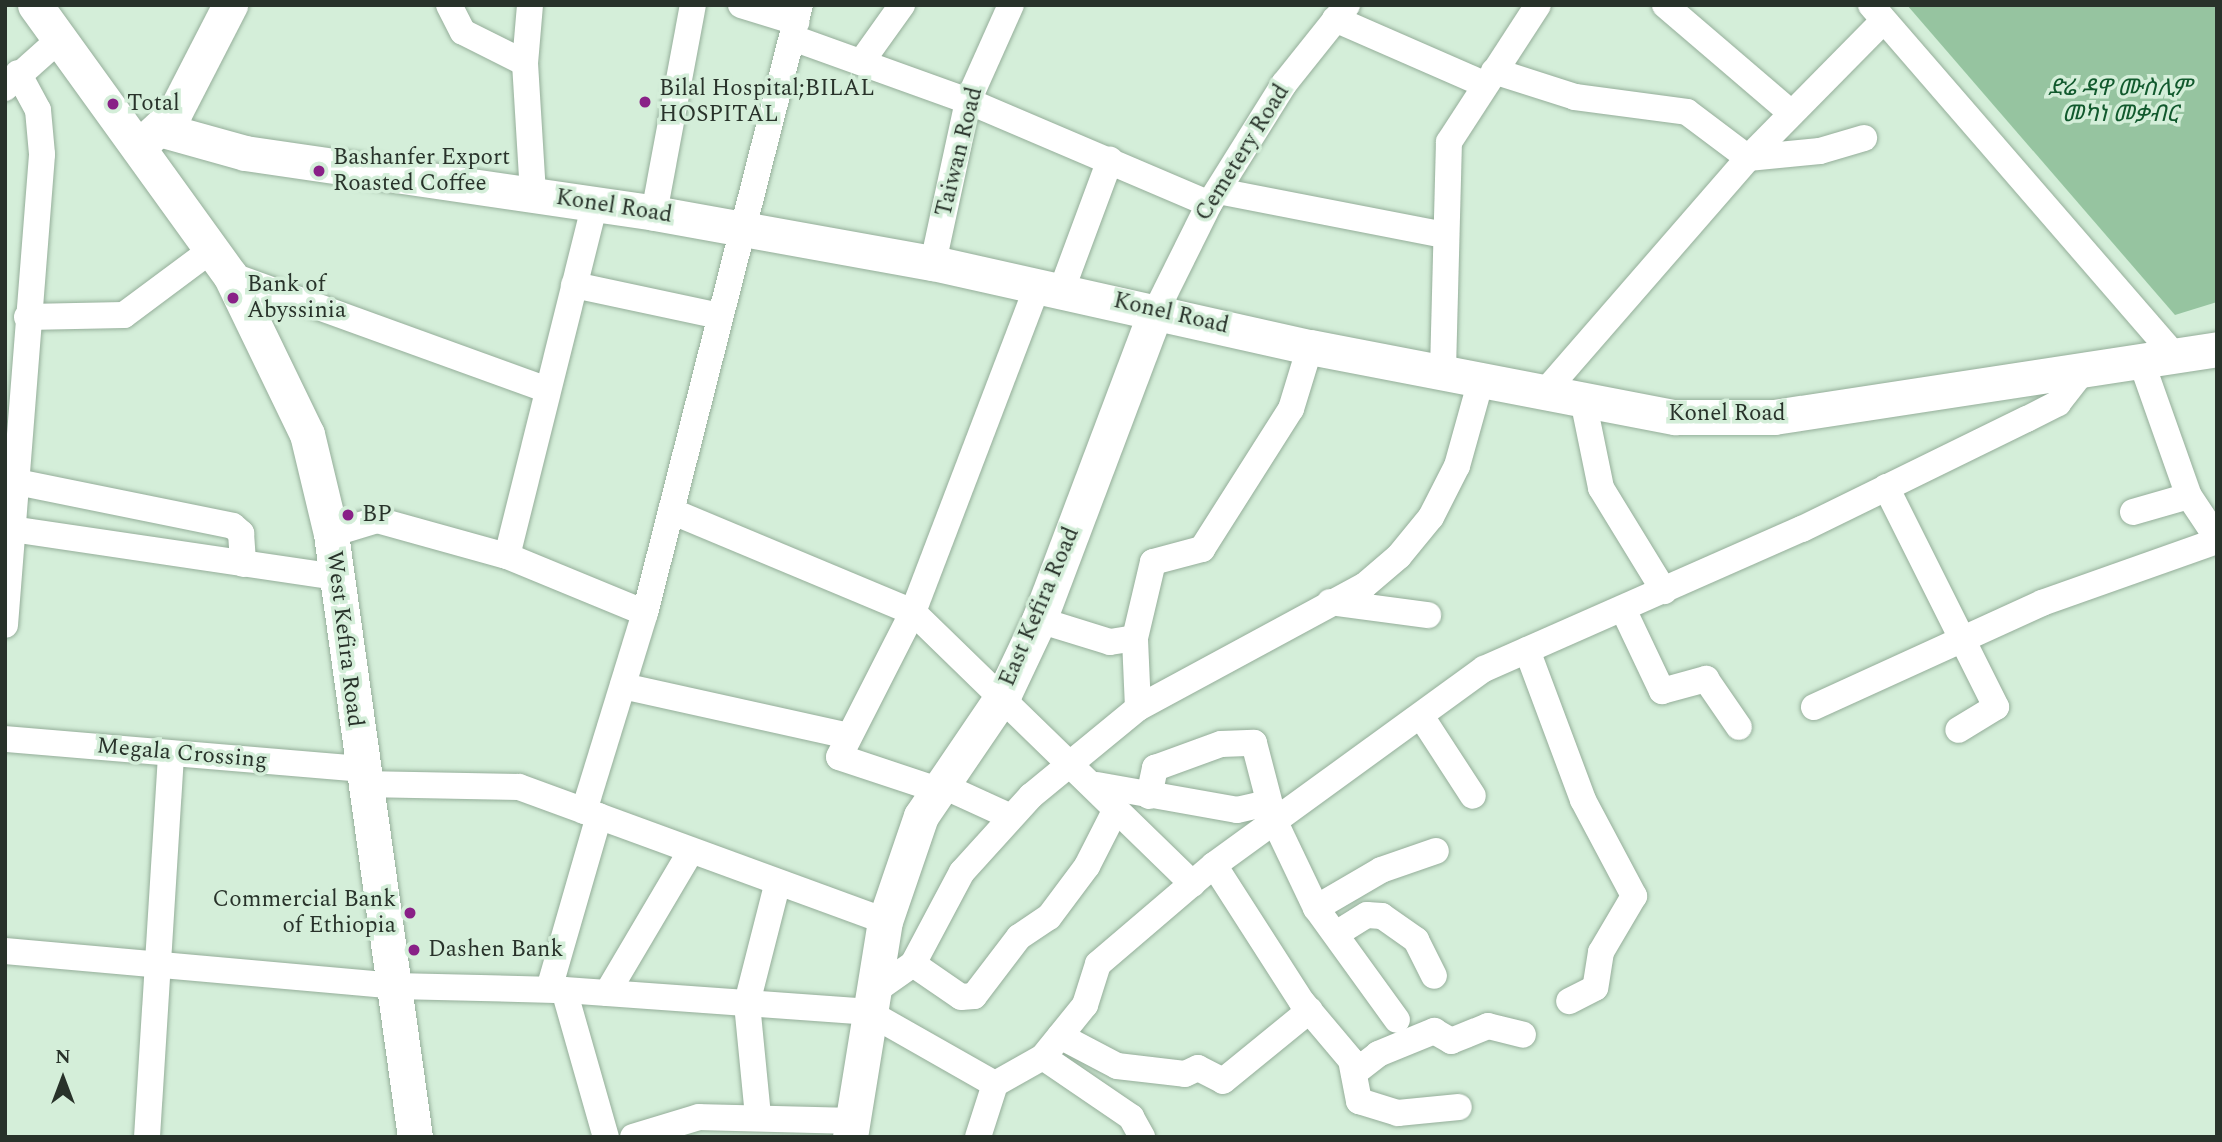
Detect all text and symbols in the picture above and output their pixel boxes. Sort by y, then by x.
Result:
place label: Bilal Hospital;BILAL HOSPITAL [659,75,875,129]
park label: ድሬ ዳዋ ሙስሊም መካነ መቃብር [2048,75,2192,129]
street label: Cemetery Road [1190,80,1296,226]
street label: Taiwan Road [931,84,989,220]
place label: Total [127,90,180,118]
marker: Bilal Hospital;BILAL HOSPITAL [637,94,653,110]
marker: Total [105,96,121,112]
place label: Bashanfer Export Roasted Coffee [333,144,510,198]
marker: Bashanfer Export Roasted Coffee [311,163,327,179]
street label: Konel Road [554,184,674,230]
place label: Bank of Abyssinia [247,271,346,325]
street label: Konel Road [1111,287,1231,341]
marker: Bank of Abyssinia [225,290,241,306]
street label: Konel Road [1668,400,1786,428]
place label: BP [362,501,392,529]
marker: BP [340,507,356,523]
street label: East Kefira Road [994,523,1086,691]
street label: West Kefira Road [319,549,369,729]
street label: Megala Crossing [95,733,269,775]
place label: Commercial Bank of Ethiopia [213,886,396,940]
marker: Commercial Bank of Ethiopia [402,905,418,921]
place label: Dashen Bank [428,936,563,964]
marker: Dashen Bank [406,942,422,958]
text: N [55,1043,71,1072]
north arrow [28,1044,98,1114]

